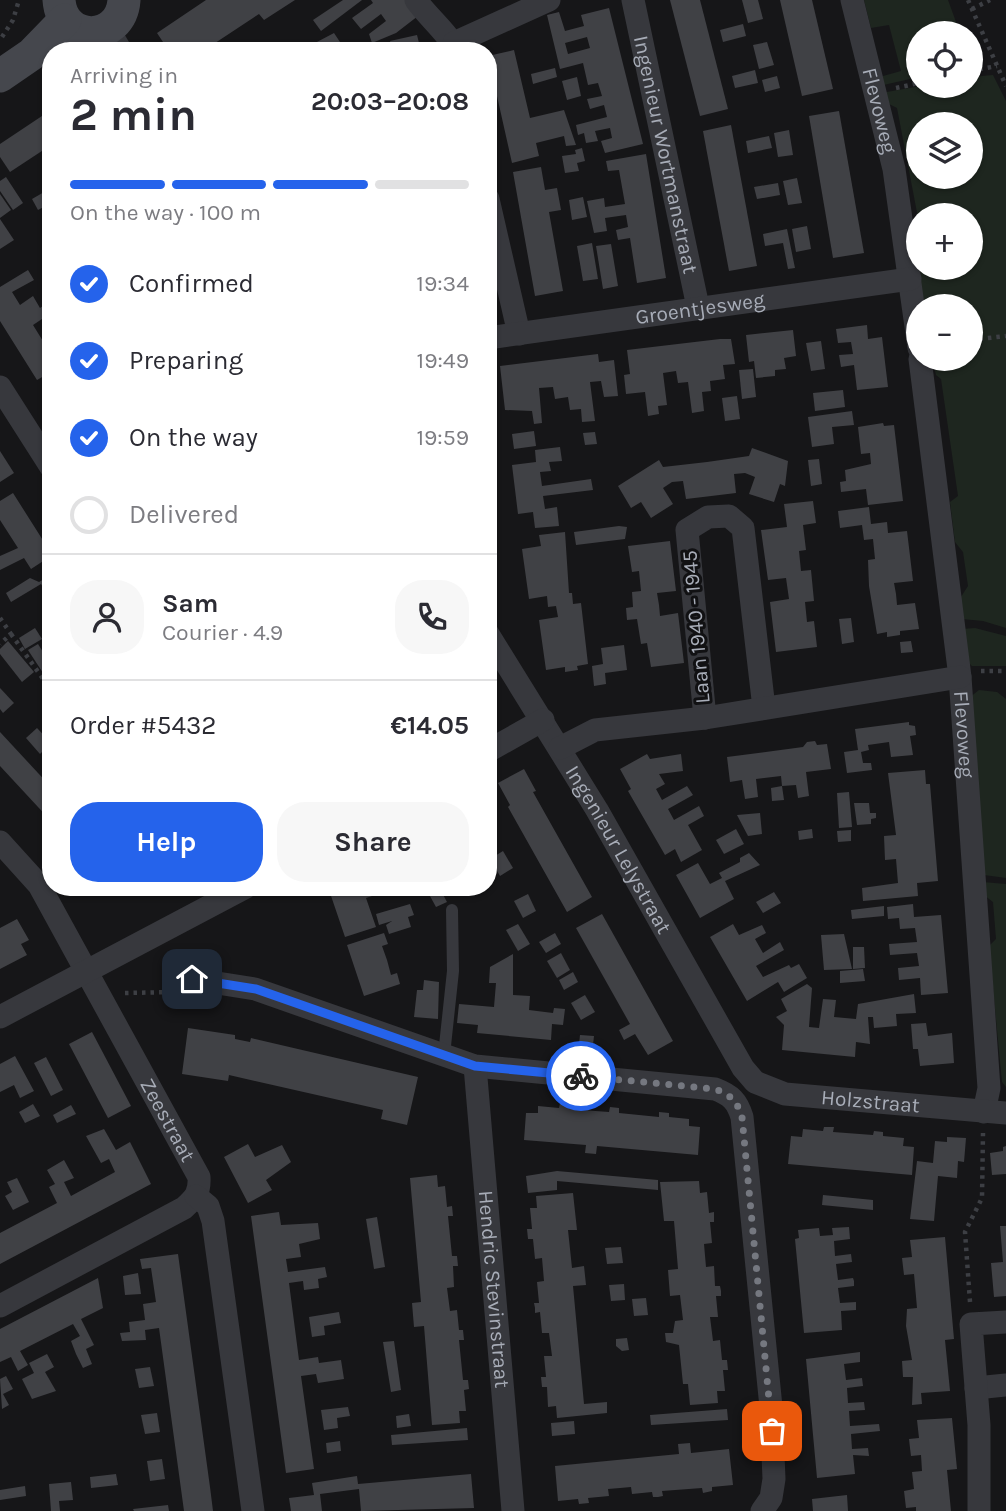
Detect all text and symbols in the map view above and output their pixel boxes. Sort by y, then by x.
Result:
map controls [906,21,983,371]
button: locate [906,21,983,98]
street label: Ingenieur Wortmanstraat [629,33,703,276]
text: Arriving in [70,62,178,89]
street label: Flevoweg [857,65,902,156]
text: 20:03–20:08 [311,86,469,117]
text: 2 min [70,88,197,142]
button: layers [906,112,983,189]
text: On the way · 100 m [70,199,261,226]
button: + [906,203,983,280]
icon: check [70,265,108,303]
text: Confirmed [129,268,254,299]
text: 19:34 [416,270,469,297]
street label: Groentjesweg [634,287,766,329]
button: − [906,294,983,371]
icon: check [70,342,108,380]
text: Preparing [129,345,243,376]
text: 19:49 [417,347,469,374]
icon: check [70,419,108,457]
text: On the way [129,422,258,453]
text: 19:59 [416,424,469,451]
text: Delivered [129,499,239,530]
street label: Laan 1940 - 1945 [677,549,715,705]
button: person [70,580,144,654]
button: phone [395,580,469,654]
text: Sam [162,588,218,619]
text: Courier · 4.9 [162,619,283,646]
street label: Flevoweg [949,690,979,779]
text: Order #5432 [70,710,216,741]
text: €14.05 [391,710,469,741]
street label: Ingenieur Lelystraat [560,761,676,938]
button: Help [70,802,263,882]
button: Share [277,802,469,882]
pin [162,949,222,1009]
icon: home [173,960,211,998]
courier [546,1041,616,1111]
icon: bike [562,1057,600,1095]
street label: Zeestraat [135,1074,200,1166]
street label: Holzstraat [820,1085,921,1118]
street label: Hendric Stevinstraat [474,1189,514,1389]
pin [742,1401,802,1461]
icon: bag [753,1412,791,1450]

